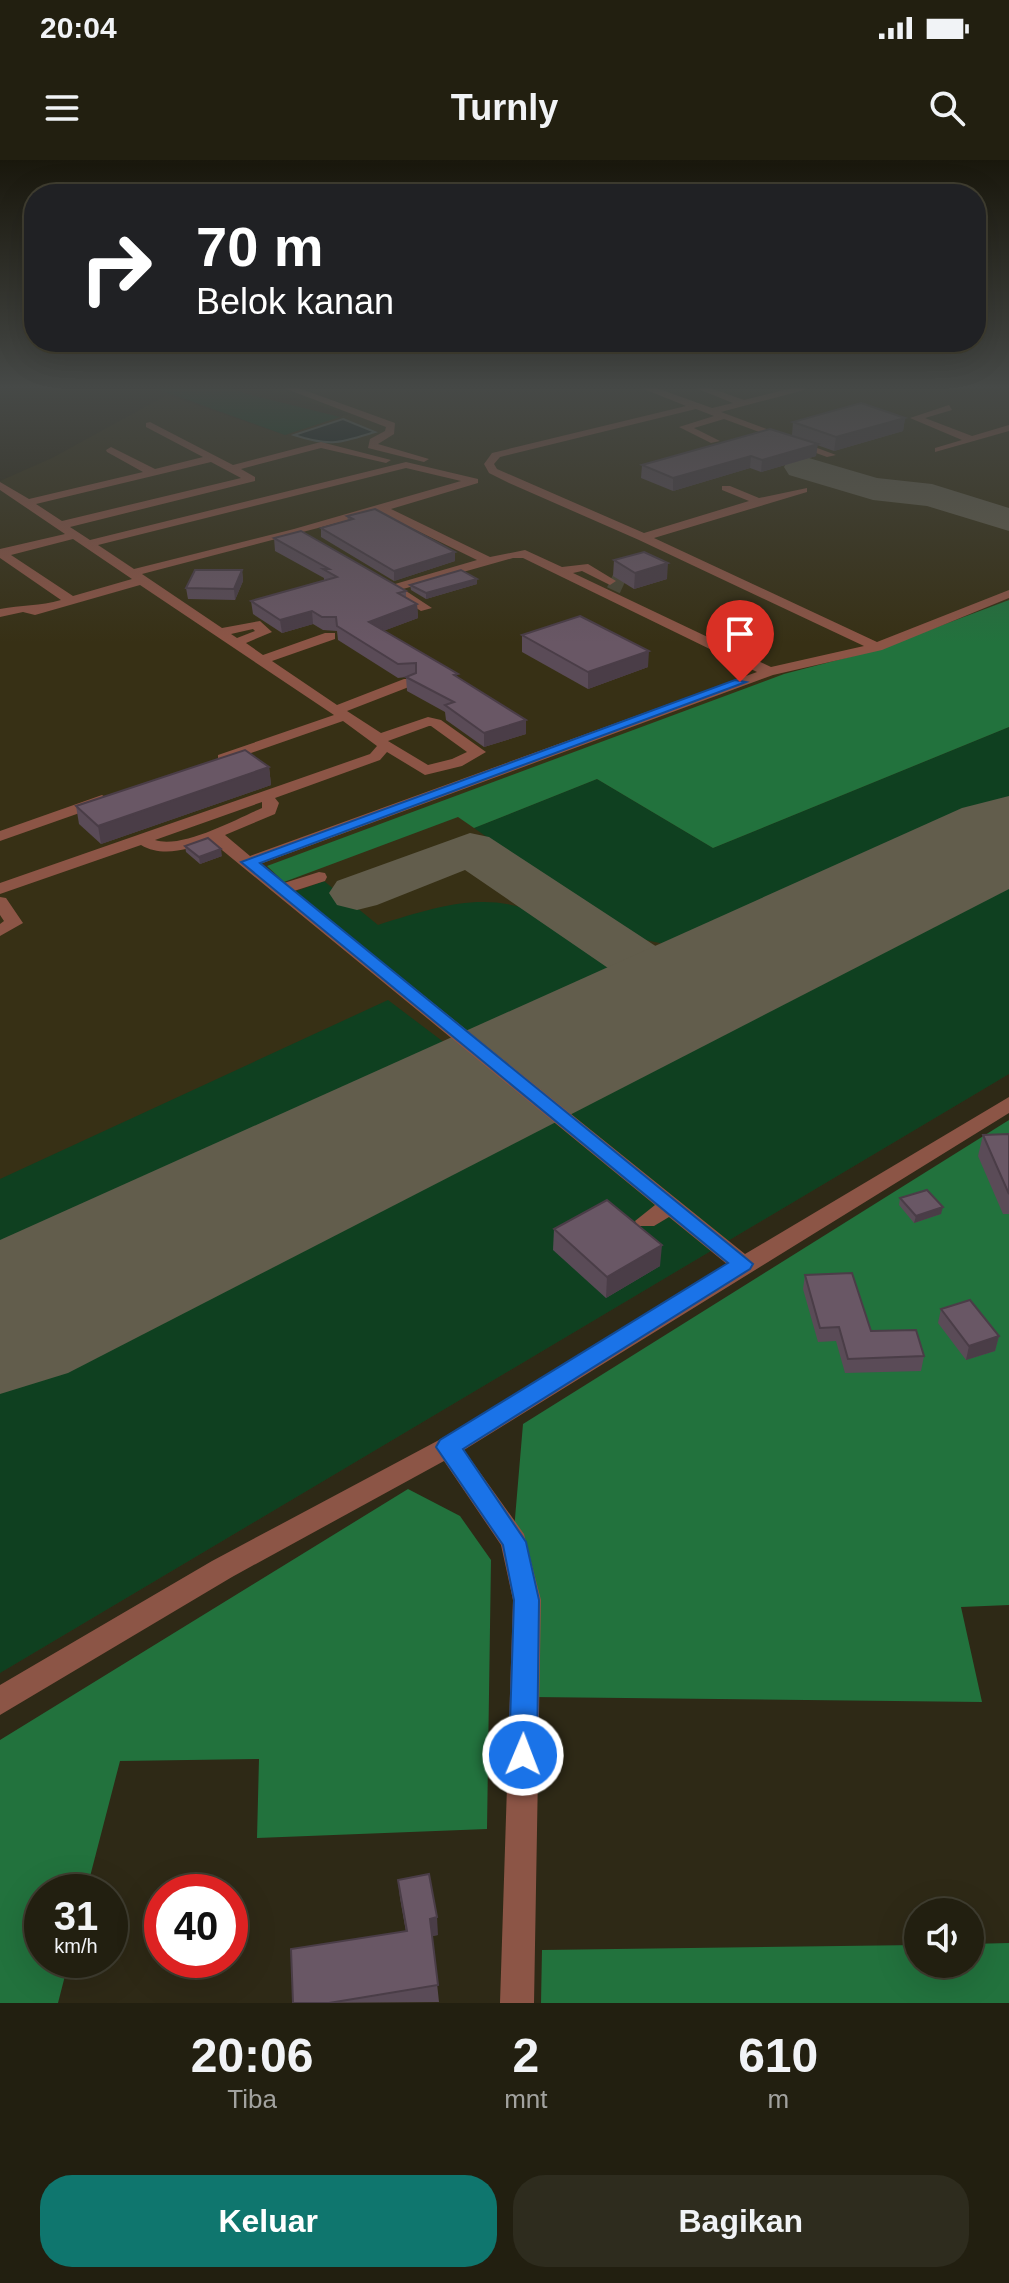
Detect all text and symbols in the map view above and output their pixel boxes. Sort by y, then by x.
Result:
text: 20:04 [40,11,117,44]
icon: menu [40,86,84,130]
icon: search [925,86,969,130]
text: Turnly [451,87,558,128]
text: 70 m [196,215,324,278]
icon: right [64,216,168,320]
text: Belok kanan [196,281,394,322]
pin [706,600,774,682]
icon: arrive [718,612,762,656]
position arrow [481,1713,565,1797]
speed limit sign: 40 [144,1874,248,1978]
text: 31 [54,1894,98,1938]
map controls [904,1898,984,1978]
button: sound [904,1898,984,1978]
text: km/h [54,1935,98,1957]
text: 20:06 [191,2029,313,2082]
text: 2 [512,2029,539,2082]
text: 610 [738,2029,818,2082]
text: Tiba [227,2084,277,2114]
text: mnt [504,2084,547,2114]
text: m [767,2084,789,2114]
button: Keluar [40,2175,497,2267]
button: Bagikan [513,2175,969,2267]

